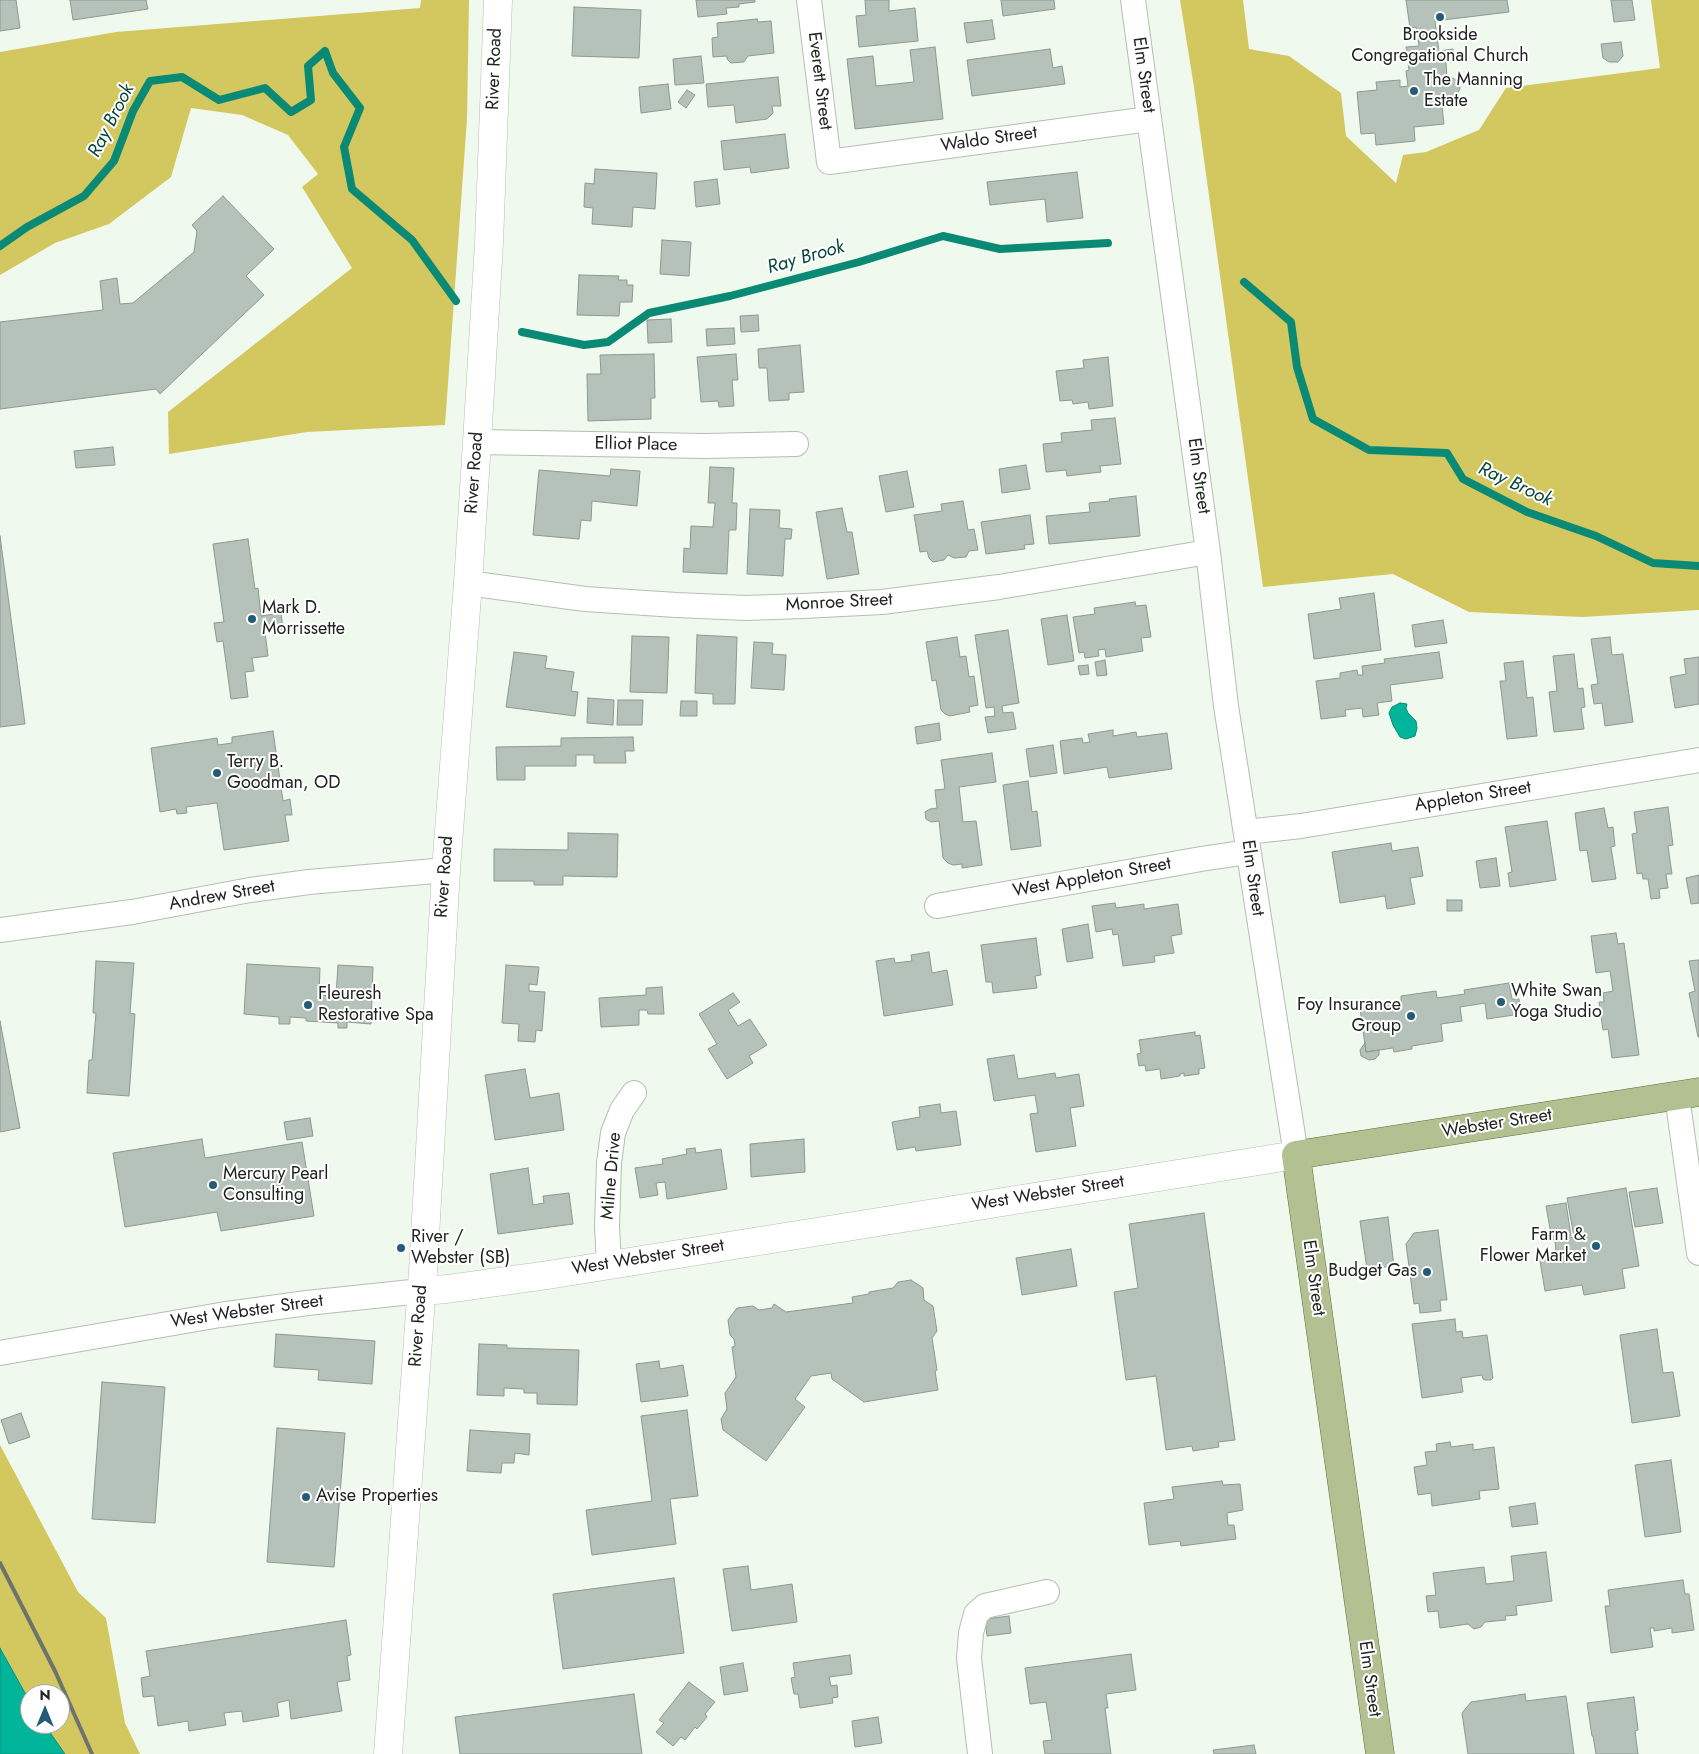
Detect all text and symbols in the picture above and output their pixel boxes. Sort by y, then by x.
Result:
marker: Brookside Congregational Church [1434,11,1446,23]
place label: Brookside Congregational Church [1351,25,1529,68]
street label: River Road [483,28,507,110]
street label: Everett Street [802,31,836,131]
street label: Elm Street [1127,36,1159,114]
place label: The Manning Estate [1424,70,1523,112]
water label: Ray Brook [84,81,140,161]
marker: The Manning Estate [1408,85,1420,97]
street label: Waldo Street [939,123,1039,157]
water label: Ray Brook [765,236,847,280]
street label: River Road [461,431,489,515]
street label: Elliot Place [594,433,678,457]
street label: Elm Street [1182,437,1214,515]
water label: Ray Brook [1474,458,1556,512]
street label: Monroe Street [785,589,893,617]
place label: Mark D. Morrissette [262,598,345,640]
marker: Mark D. Morrissette [246,613,258,625]
place label: Terry B. Goodman, OD [227,752,340,794]
marker: Terry B. Goodman, OD [211,767,223,779]
street label: Appleton Street [1413,777,1533,817]
street label: River Road [431,835,459,919]
street label: Elm Street [1236,839,1268,917]
street label: West Appleton Street [1011,853,1173,903]
street label: Andrew Street [167,876,277,916]
place label: White Swan Yoga Studio [1511,981,1602,1024]
place label: Fleuresh Restorative Spa [318,984,434,1026]
place label: Foy Insurance Group [1297,995,1401,1038]
marker: White Swan Yoga Studio [1495,996,1507,1008]
marker: Fleuresh Restorative Spa [302,999,314,1011]
marker: Foy Insurance Group [1405,1010,1417,1022]
street label: Webster Street [1440,1105,1554,1143]
street label: Milne Drive [597,1131,627,1221]
place label: Mercury Pearl Consulting [223,1164,328,1206]
street label: West Webster Street [970,1171,1126,1217]
marker: Mercury Pearl Consulting [207,1179,219,1191]
place label: Farm & Flower Market [1480,1225,1586,1268]
place label: River / Webster (SB) [411,1227,510,1270]
street label: West Webster Street [570,1235,726,1281]
street label: Elm Street [1297,1239,1329,1317]
marker: Farm & Flower Market [1590,1240,1602,1252]
marker: River / Webster (SB) [395,1242,407,1254]
place label: Budget Gas [1328,1261,1417,1283]
marker: Budget Gas [1421,1266,1433,1278]
street label: River Road [405,1284,433,1368]
street label: West Webster Street [169,1291,325,1333]
place label: Avise Properties [316,1486,438,1508]
marker: Avise Properties [300,1491,312,1503]
street label: Elm Street [1353,1640,1385,1718]
north arrow [20,1684,70,1734]
text: N [39,1685,51,1705]

